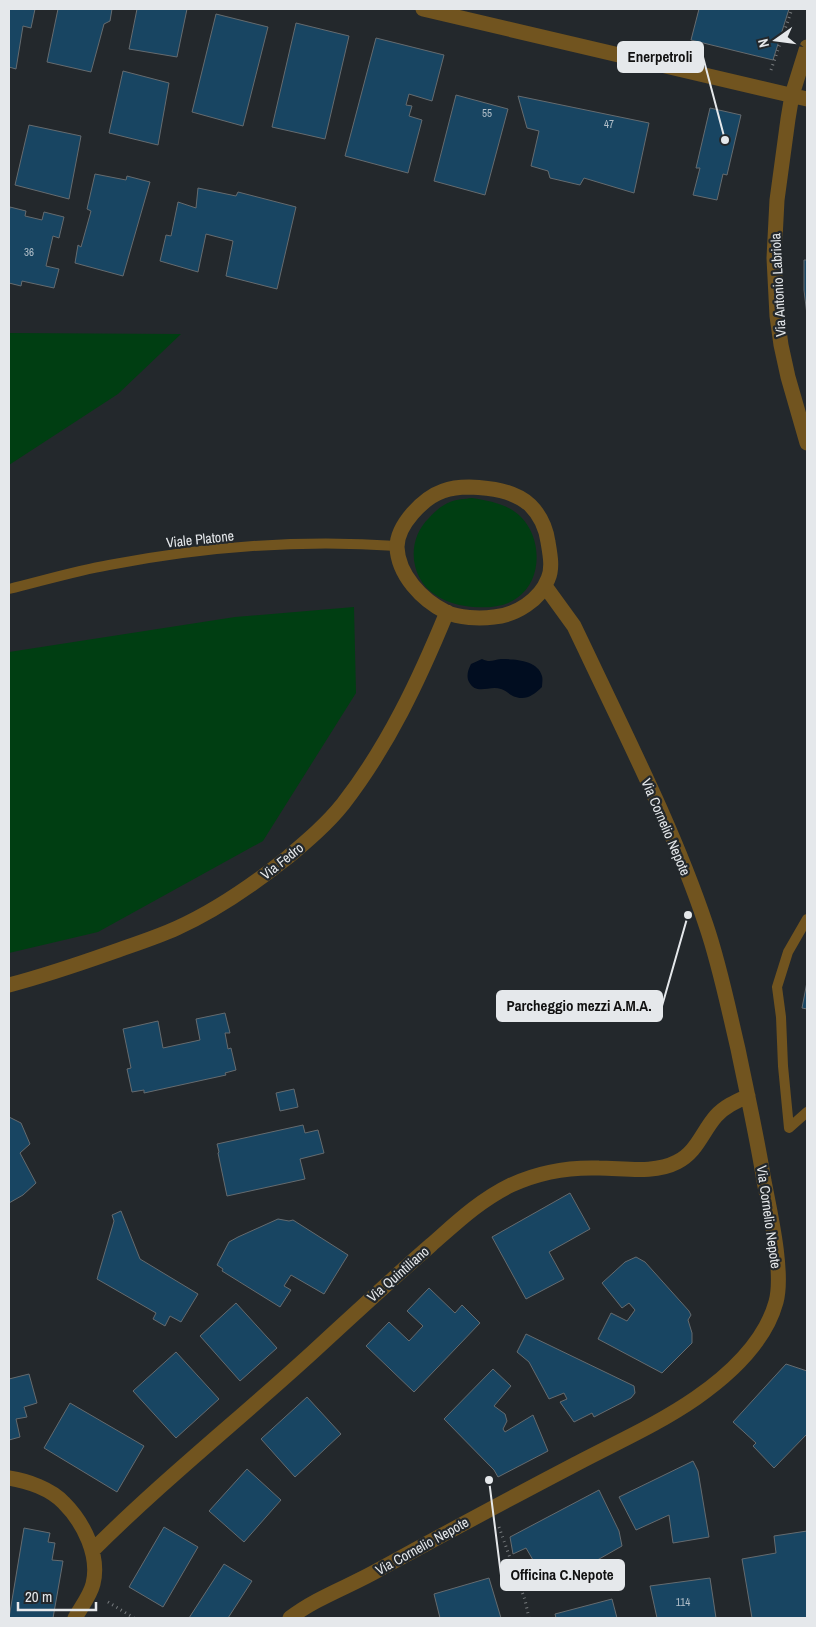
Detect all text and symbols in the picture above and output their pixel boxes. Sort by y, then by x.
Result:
north arrow [751,15,801,65]
text: N [754,37,773,49]
callout: Enerpetroli [618,42,703,72]
text: Enerpetroli [628,46,692,67]
house number: 55 [482,106,492,120]
house number: 47 [604,117,614,131]
street label: Via Antonio Labriola [766,232,790,337]
house number: 36 [24,245,34,259]
street label: Viale Platone [165,526,235,552]
street label: Via Cornelio Nepote [637,776,695,878]
street label: Via Fedro [257,839,307,883]
callout: Parcheggio mezzi A.M.A. [497,991,662,1021]
text: Parcheggio mezzi A.M.A. [506,995,652,1016]
street label: Via Cornelio Nepote [753,1164,785,1270]
street label: Via Quintiliano [363,1242,433,1306]
street label: Via Cornelio Nepote [372,1513,472,1579]
callout: Officina C.Nepote [501,1560,624,1590]
text: Officina C.Nepote [510,1564,614,1585]
scale bar [18,1580,95,1612]
text: 20 m [25,1586,52,1607]
house number: 114 [676,1595,690,1609]

